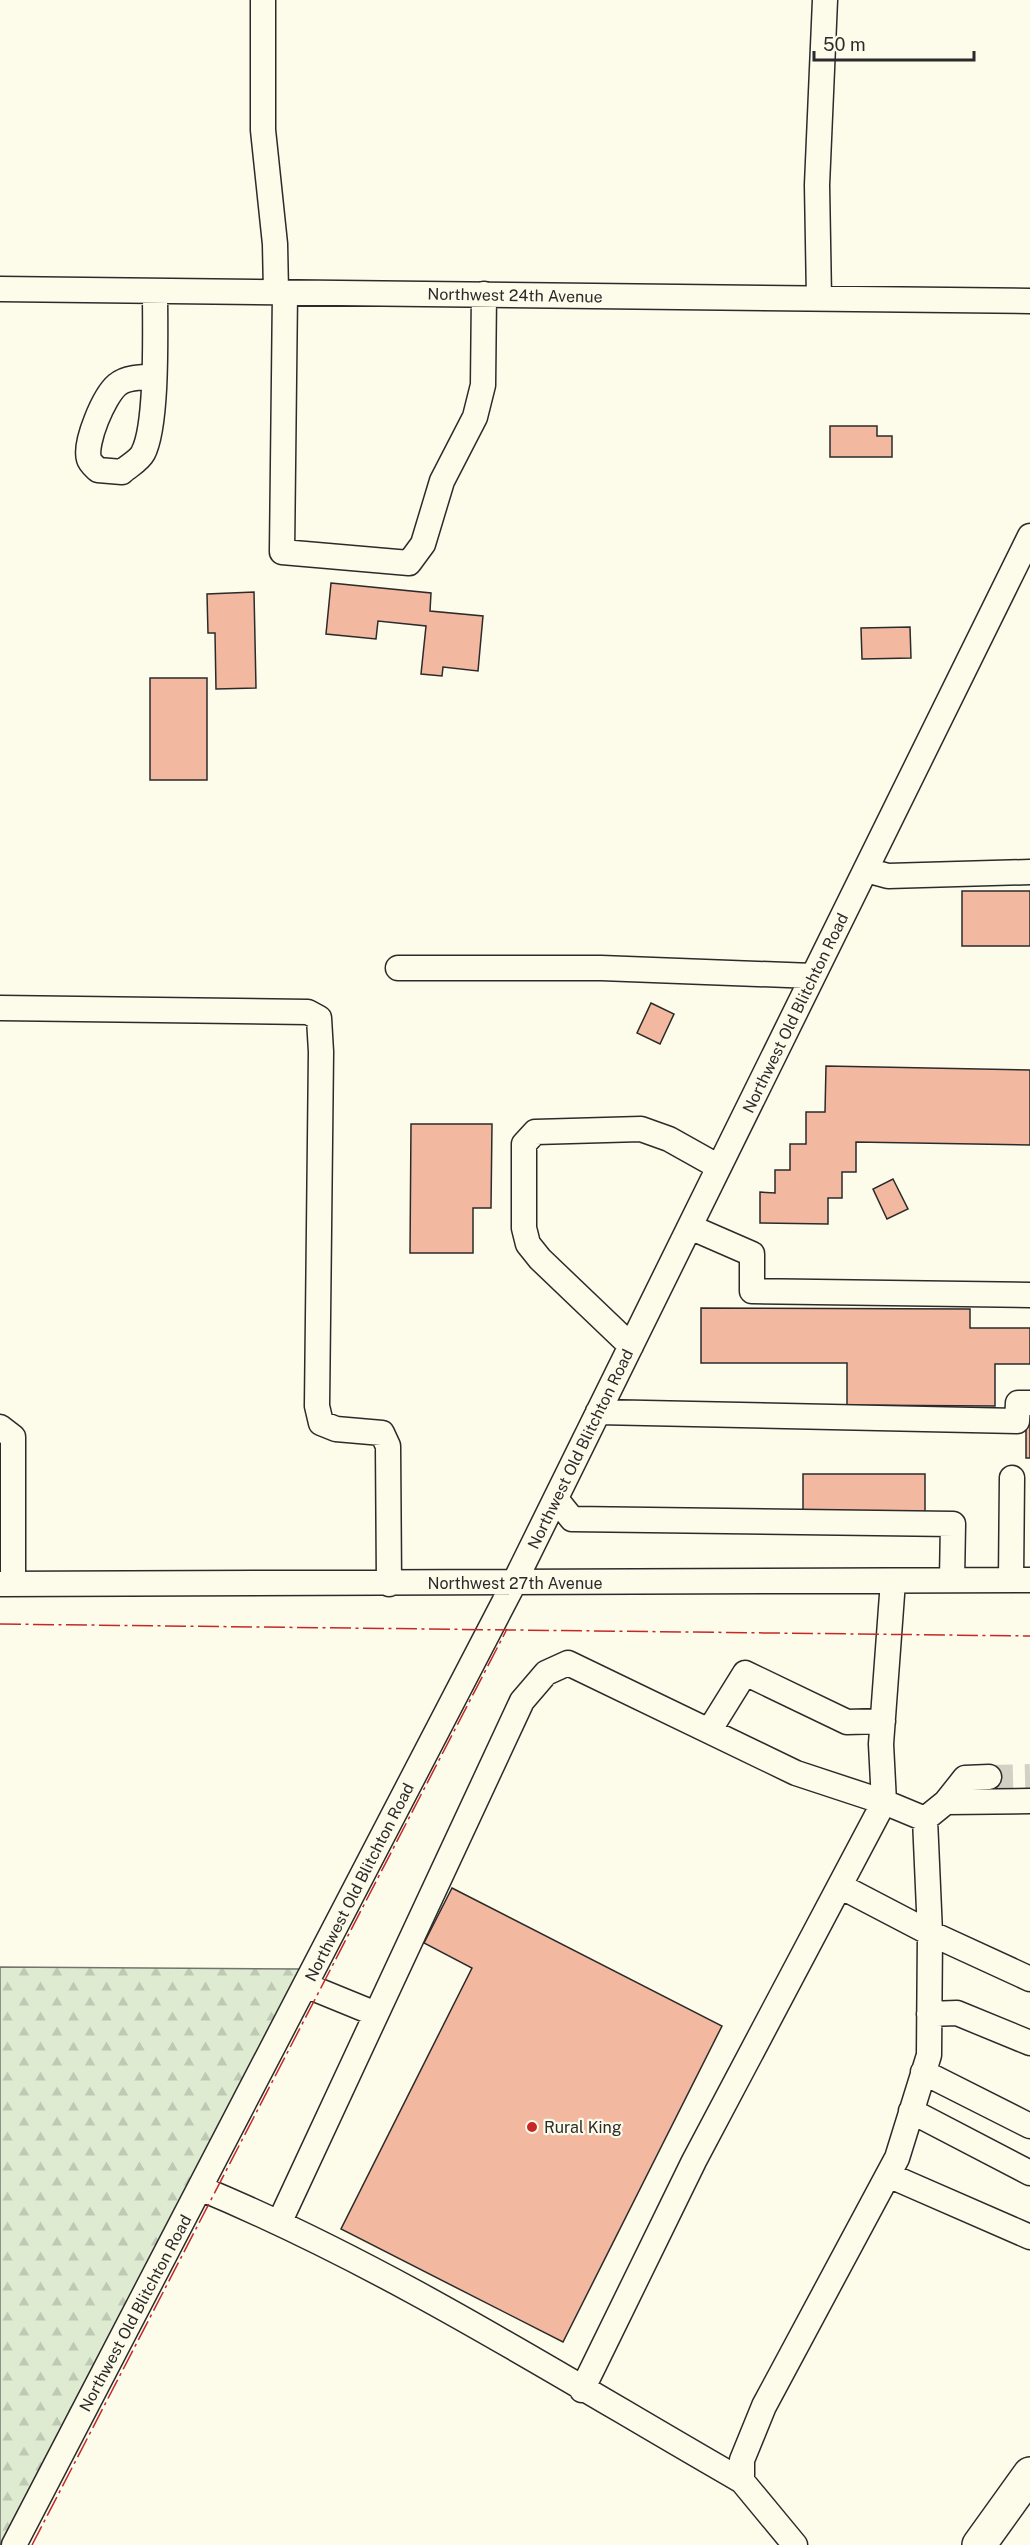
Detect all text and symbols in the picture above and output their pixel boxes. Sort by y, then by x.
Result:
scale bar [814,24,974,62]
text: 50 m [823,34,866,55]
street label: Northwest 24th Avenue [427,284,603,307]
street label: Northwest Old Blitchton Road [739,910,852,1116]
street label: Northwest Old Blitchton Road [524,1346,637,1552]
street label: Northwest 27th Avenue [428,1574,603,1593]
street label: Northwest Old Blitchton Road [301,1780,418,1985]
place label: Rural King [544,2118,622,2137]
marker: Rural King [525,2120,539,2134]
street label: Northwest Old Blitchton Road [75,2212,195,2415]

